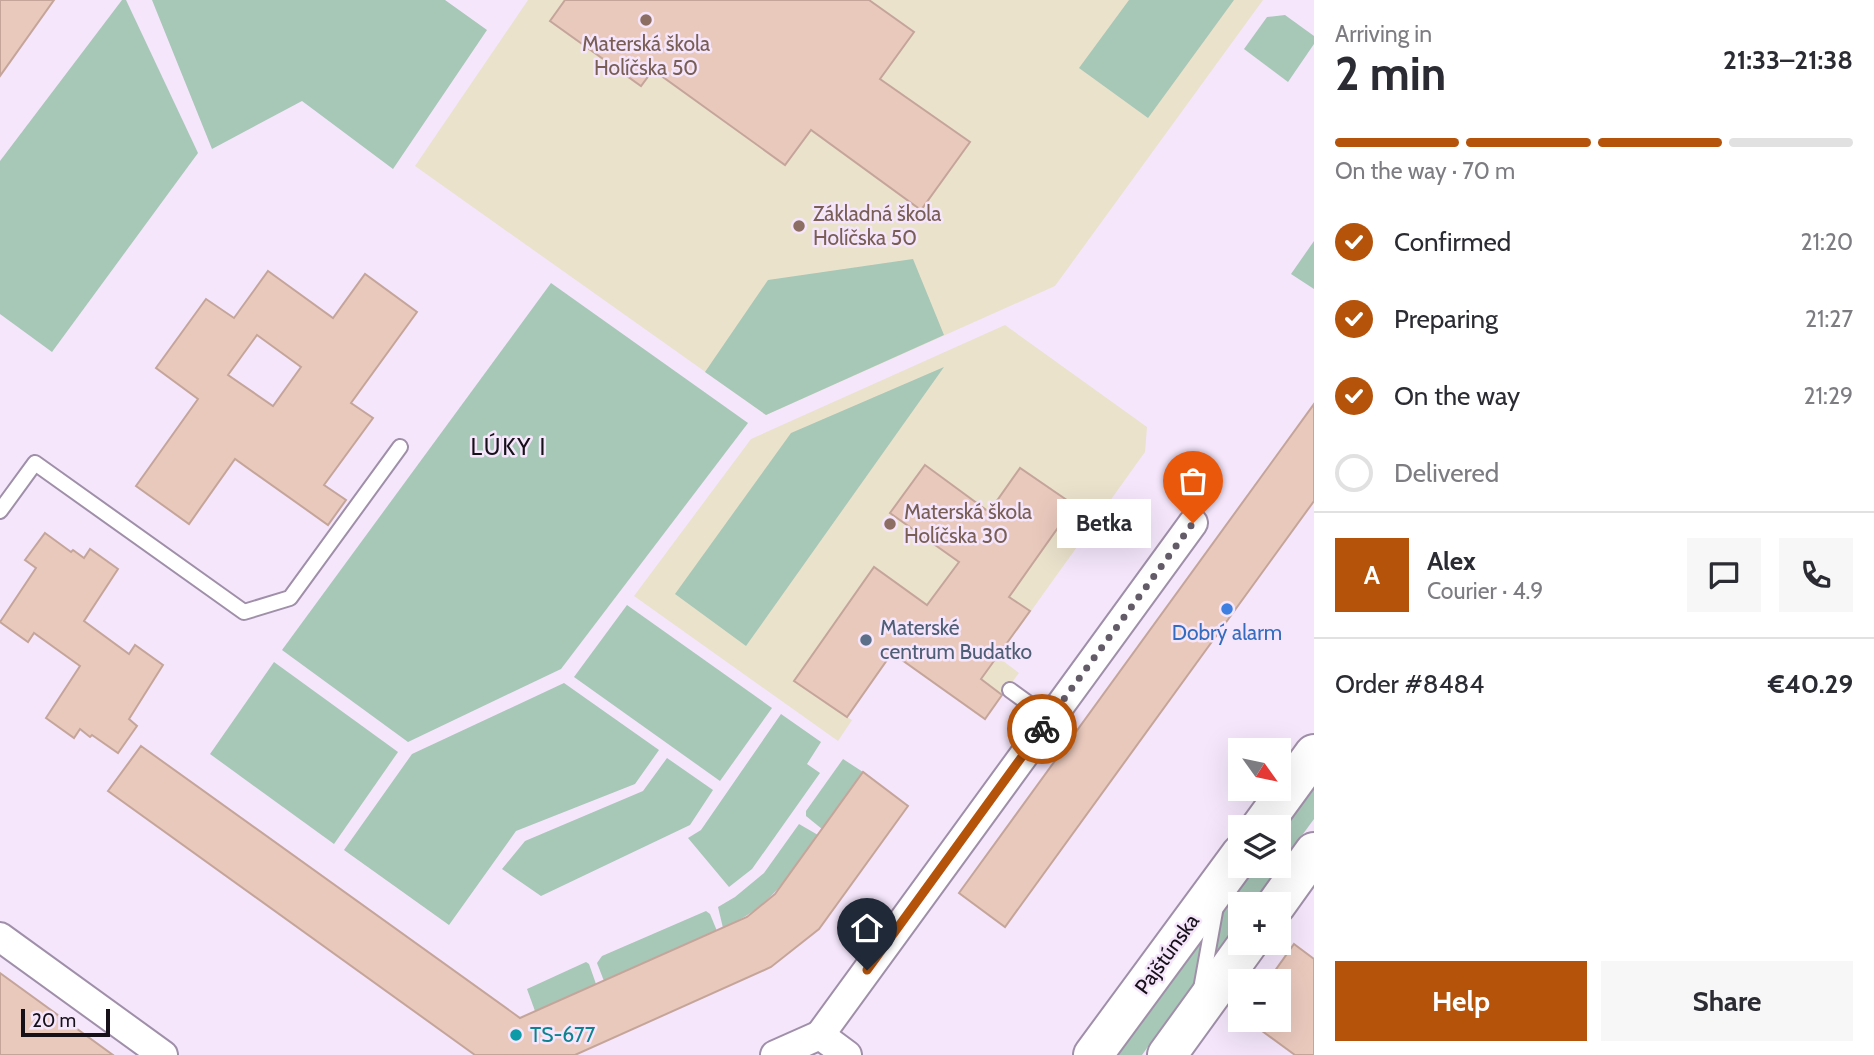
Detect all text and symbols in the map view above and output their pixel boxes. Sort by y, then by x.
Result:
marker: Materská škola Holíčska 50 [638,12,654,28]
text: Arriving in [1335,20,1432,48]
place label: Materská škola Holíčska 50 [582,31,710,80]
text: 21:33–21:38 [1723,44,1853,76]
text: 2 min [1335,46,1446,102]
text: On the way · 70 m [1335,157,1515,185]
place label: Základná škola Holíčska 50 [813,201,941,250]
marker: Základná škola Holíčska 50 [791,218,807,234]
icon: check [1335,223,1373,261]
text: Confirmed [1394,226,1511,258]
text: 21:20 [1801,228,1853,256]
icon: check [1335,300,1373,338]
text: Preparing [1394,303,1498,335]
text: 21:27 [1805,305,1853,333]
icon: check [1335,377,1373,415]
text: On the way [1394,380,1520,412]
text: 21:29 [1804,382,1853,410]
district label: LÚKY I [471,432,547,461]
pin [1163,451,1223,523]
text: Delivered [1394,457,1499,489]
icon: bag [1174,462,1212,500]
callout: Betka [1056,498,1151,548]
place label: Materská škola Holíčska 30 [904,499,1032,548]
text: Betka [1076,509,1132,537]
marker: Materská škola Holíčska 30 [882,516,898,532]
button: chat [1687,538,1761,612]
button: phone [1779,538,1853,612]
text: Alex [1427,545,1476,577]
text: A [1364,559,1380,591]
text: Courier · 4.9 [1427,577,1543,605]
marker: Dobrý alarm [1219,601,1235,617]
place label: Materské centrum Budatko [880,615,1032,664]
place label: Dobrý alarm [1172,620,1282,645]
marker: Materské centrum Budatko [858,632,874,648]
text: Order #8484 [1335,668,1484,700]
text: €40.29 [1768,668,1853,700]
courier [1007,694,1077,764]
icon: bike [1023,710,1061,748]
north arrow [1228,738,1292,802]
map controls [1228,738,1291,1032]
button: layers [1228,815,1291,878]
button: + [1228,892,1291,955]
pin [837,898,897,970]
icon: home [848,909,886,947]
street label: Pajštúnska [1129,909,1205,999]
button: Help [1335,961,1587,1041]
button: Share [1601,961,1853,1041]
button: − [1228,969,1291,1032]
scale bar [21,1006,110,1038]
text: 20 m [32,1009,76,1032]
place label: TS-677 [530,1022,596,1047]
marker: TS-677 [508,1027,524,1043]

